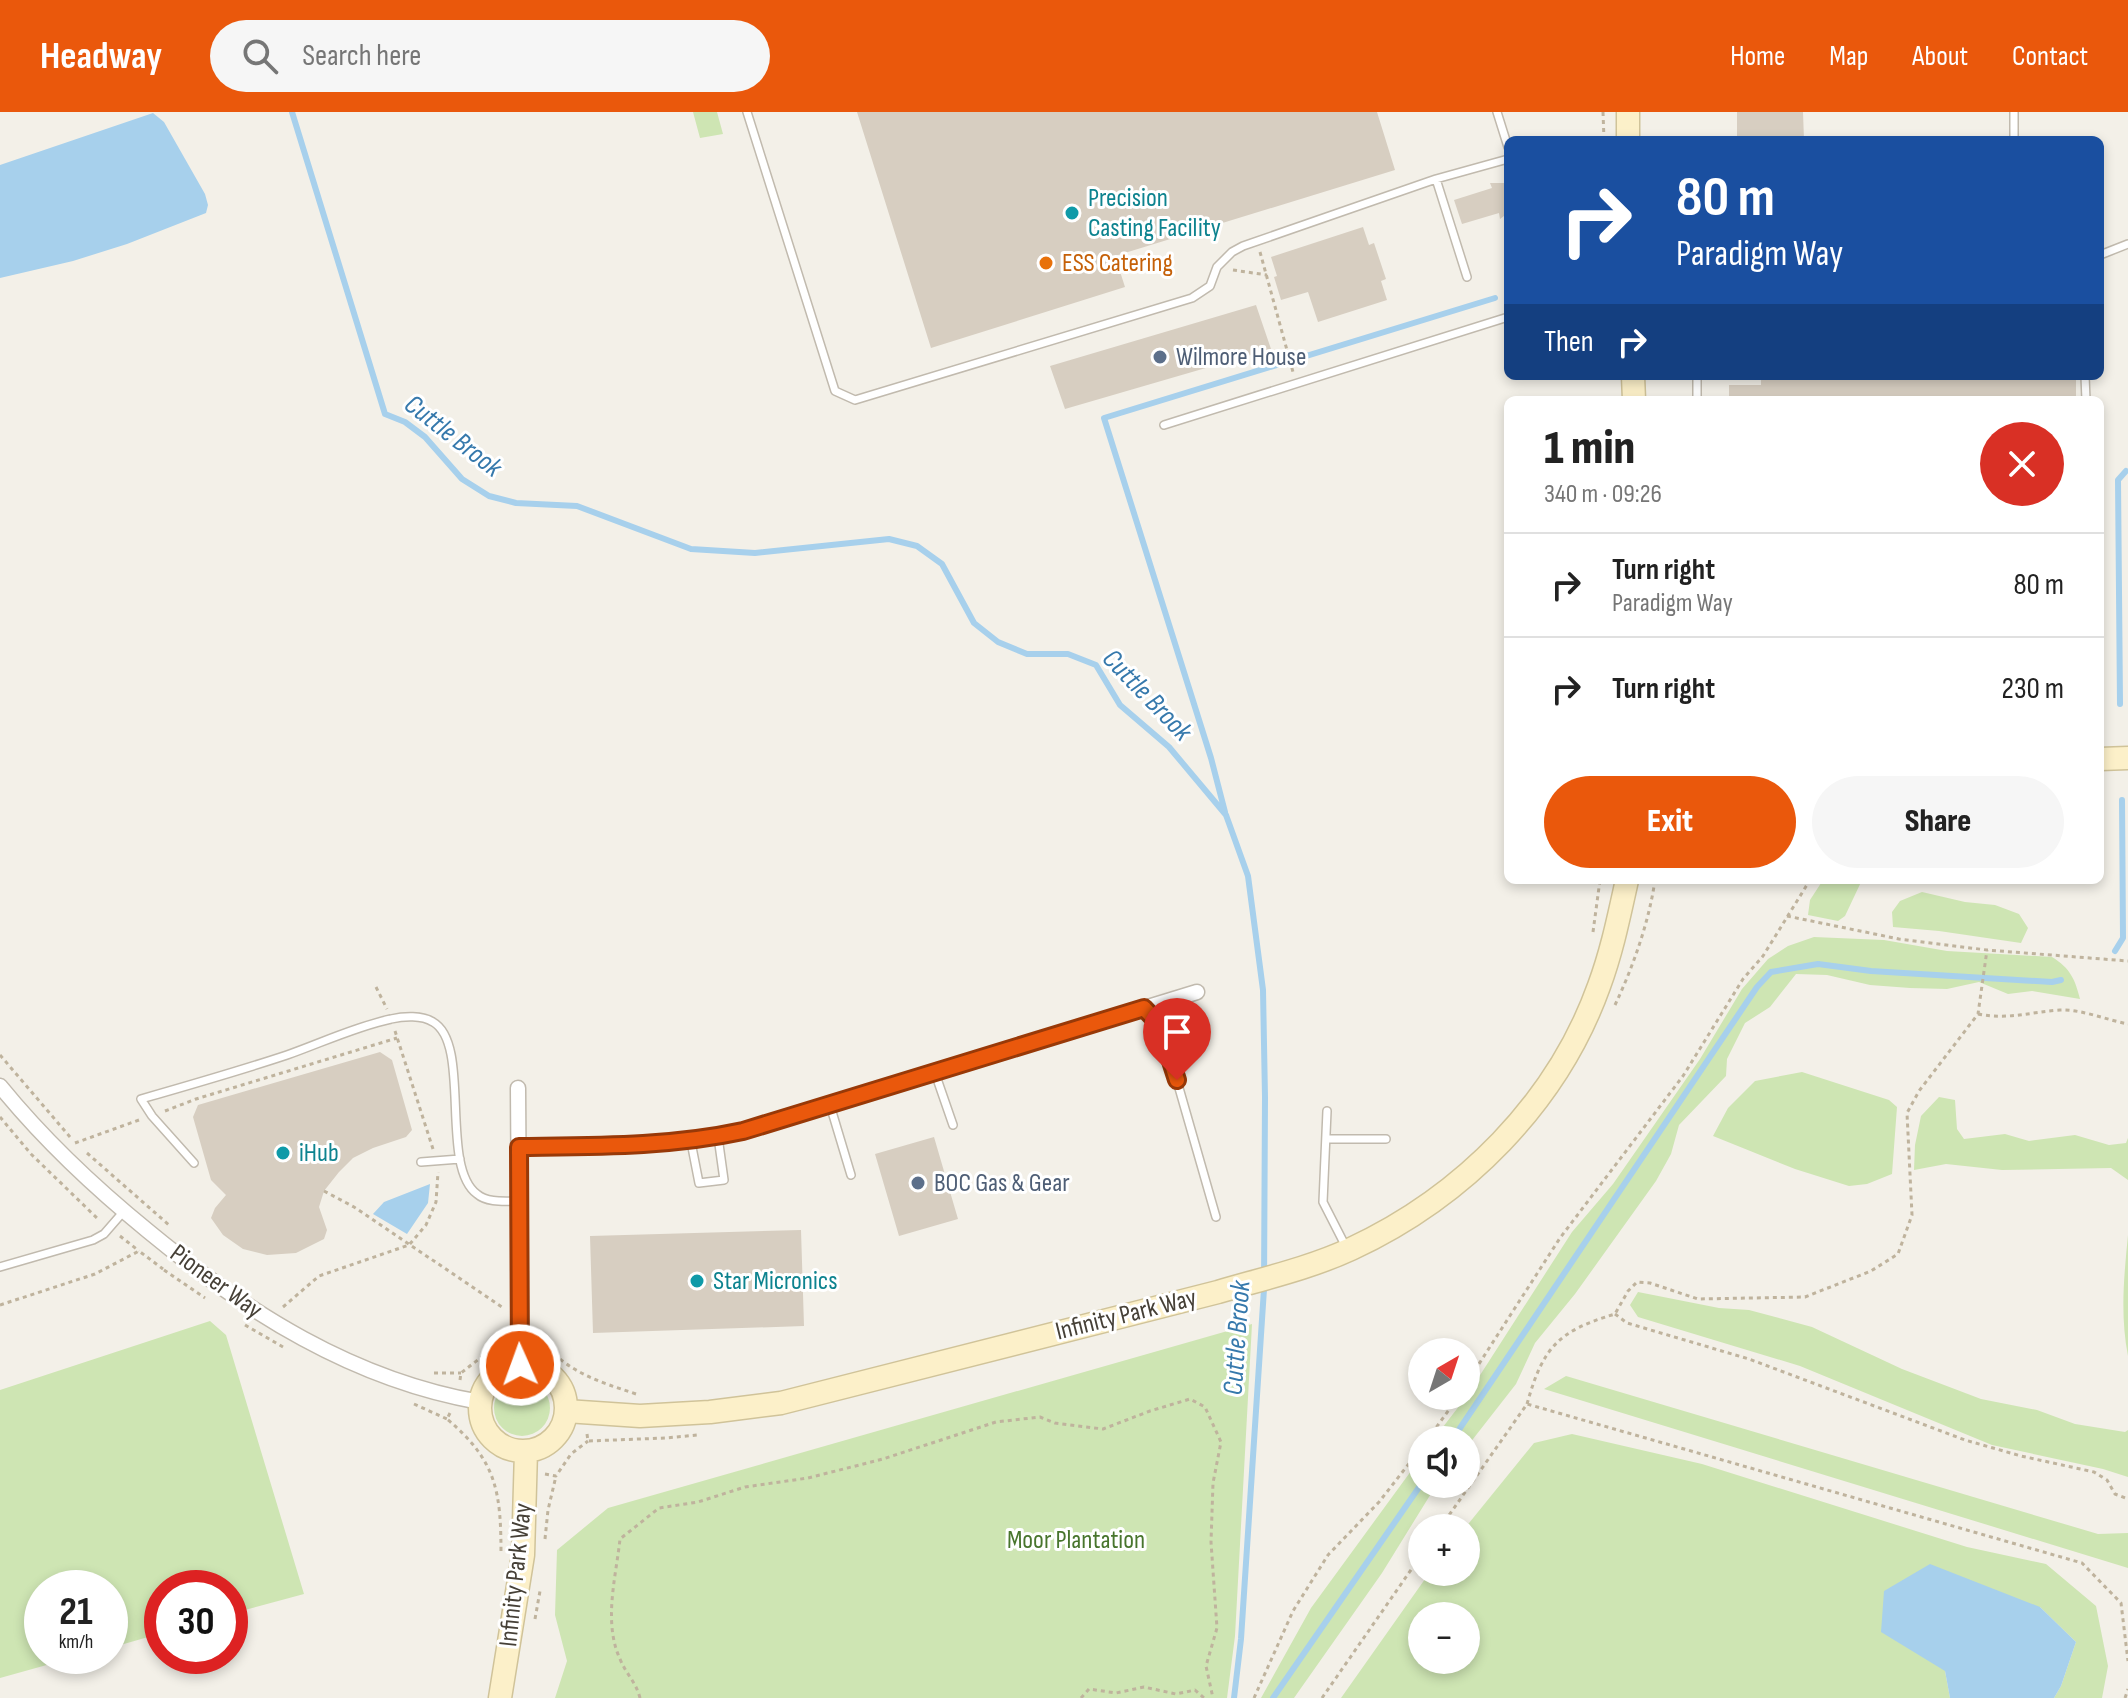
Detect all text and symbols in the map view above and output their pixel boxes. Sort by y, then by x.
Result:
search box [210,20,770,92]
text: Headway [40,34,162,79]
icon: search [238,34,282,78]
text: Search here [302,38,421,74]
text: Home [1730,40,1785,73]
text: Map [1829,40,1868,73]
text: About [1912,40,1968,73]
text: Contact [2012,40,2088,73]
text: 80 m [1676,165,1775,232]
icon: right [1544,168,1648,272]
place label: Precision Casting Facility [1088,183,1221,244]
marker: Precision Casting Facility [1063,204,1081,222]
text: Paradigm Way [1676,233,1843,276]
place label: ESS Catering [1062,248,1173,279]
marker: ESS Catering [1037,254,1055,272]
icon: right [1610,320,1654,364]
text: Then [1544,324,1594,360]
place label: Wilmore House [1176,342,1306,373]
marker: Wilmore House [1151,348,1169,366]
water label: Cuttle Brook [398,388,510,485]
text: 1 min [1544,420,1635,477]
button: close [1980,422,2064,506]
text: 340 m · 09:26 [1544,479,1662,510]
text: Turn right [1612,552,1715,588]
icon: right [1544,563,1588,607]
text: 80 m [2013,567,2064,603]
text: Paradigm Way [1612,588,1733,619]
water label: Cuttle Brook [1095,642,1200,749]
icon: right [1544,667,1588,711]
text: Turn right [1612,671,1715,707]
text: 230 m [2002,671,2064,707]
button: Exit [1544,776,1796,868]
button: Share [1812,776,2064,868]
pin [1143,998,1211,1080]
icon: arrive [1155,1010,1199,1054]
place label: iHub [299,1138,339,1169]
marker: iHub [274,1144,292,1162]
place label: BOC Gas & Gear [934,1168,1070,1199]
marker: BOC Gas & Gear [909,1174,927,1192]
street label: Pioneer Way [164,1238,268,1326]
place label: Star Micronics [713,1266,838,1297]
marker: Star Micronics [688,1272,706,1290]
water label: Cuttle Brook [1217,1278,1258,1396]
street label: Infinity Park Way [1052,1283,1200,1347]
position arrow [478,1323,562,1407]
north arrow [1408,1338,1480,1410]
map controls [1408,1338,1480,1674]
button: sound [1408,1426,1480,1498]
street label: Infinity Park Way [493,1502,539,1648]
button: + [1408,1514,1480,1586]
park label: Moor Plantation [1007,1525,1145,1556]
speed limit sign: 30 [144,1570,248,1674]
text: 21 [59,1588,93,1636]
button: − [1408,1602,1480,1674]
text: km/h [59,1630,93,1654]

